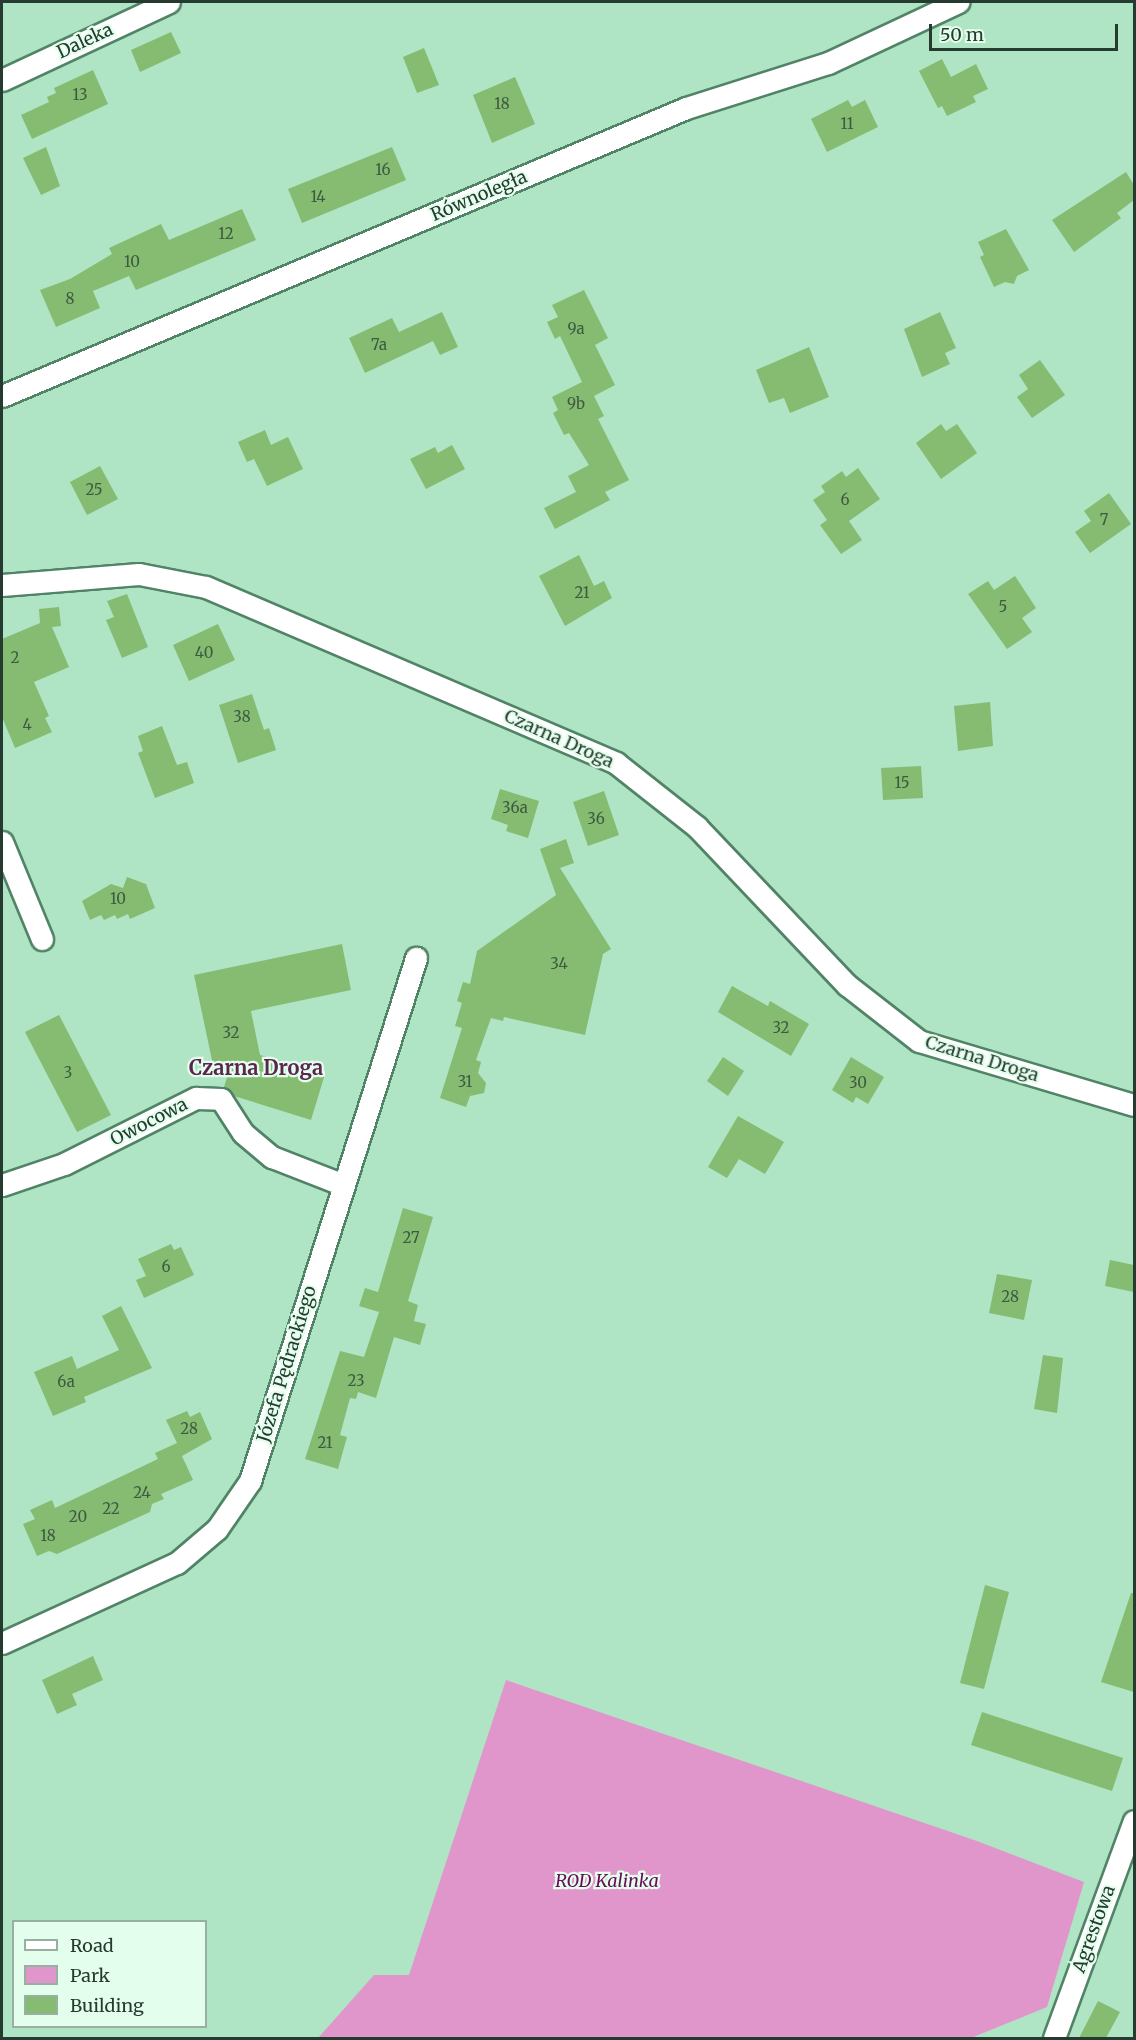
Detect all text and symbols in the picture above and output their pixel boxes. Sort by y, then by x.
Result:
scale bar [932,12,1121,50]
street label: Daleka [54,19,116,63]
text: 50 m [940,23,984,46]
house number: 13 [73,86,87,104]
house number: 18 [494,95,510,113]
house number: 11 [840,115,854,133]
house number: 16 [375,161,391,179]
street label: Równoległa [428,166,530,226]
house number: 14 [310,188,326,206]
house number: 12 [218,225,234,243]
house number: 10 [124,253,140,271]
house number: 8 [66,290,74,308]
house number: 9a [567,320,585,338]
house number: 7a [371,336,387,354]
house number: 9b [567,395,585,413]
house number: 25 [85,481,103,499]
house number: 6 [840,491,850,509]
house number: 7 [1100,511,1108,529]
house number: 21 [574,584,590,602]
house number: 5 [999,598,1007,616]
house number: 40 [195,644,213,662]
house number: 2 [11,649,19,667]
street label: Czarna Droga [501,705,617,773]
house number: 38 [233,708,251,726]
house number: 4 [22,716,32,734]
house number: 15 [894,774,910,792]
house number: 36a [502,799,528,817]
house number: 36 [587,810,605,828]
house number: 10 [110,890,126,908]
house number: 34 [550,955,568,973]
house number: 32 [772,1019,790,1037]
house number: 32 [222,1024,240,1042]
street label: Czarna Droga [923,1031,1041,1087]
district label: Czarna Droga [189,1055,323,1079]
house number: 3 [64,1064,72,1082]
house number: 31 [458,1073,472,1091]
house number: 30 [849,1074,867,1092]
street label: Owocowa [107,1093,191,1151]
house number: 27 [403,1229,419,1247]
house number: 6 [161,1258,171,1276]
street label: Józefa Pędrackiego [253,1283,321,1445]
house number: 28 [1001,1288,1019,1306]
house number: 23 [348,1372,364,1390]
house number: 6a [57,1373,75,1391]
house number: 28 [180,1420,198,1438]
house number: 21 [317,1434,333,1452]
house number: 24 [133,1484,151,1502]
house number: 22 [102,1500,120,1518]
house number: 20 [69,1508,87,1526]
house number: 18 [40,1527,56,1545]
park label: ROD Kalinka [555,1870,659,1892]
street label: Agrestowa [1068,1882,1120,1976]
legend [12,1920,207,2028]
text: Road [70,1934,114,1957]
text: Park [70,1964,110,1987]
text: Building [70,1994,144,2017]

